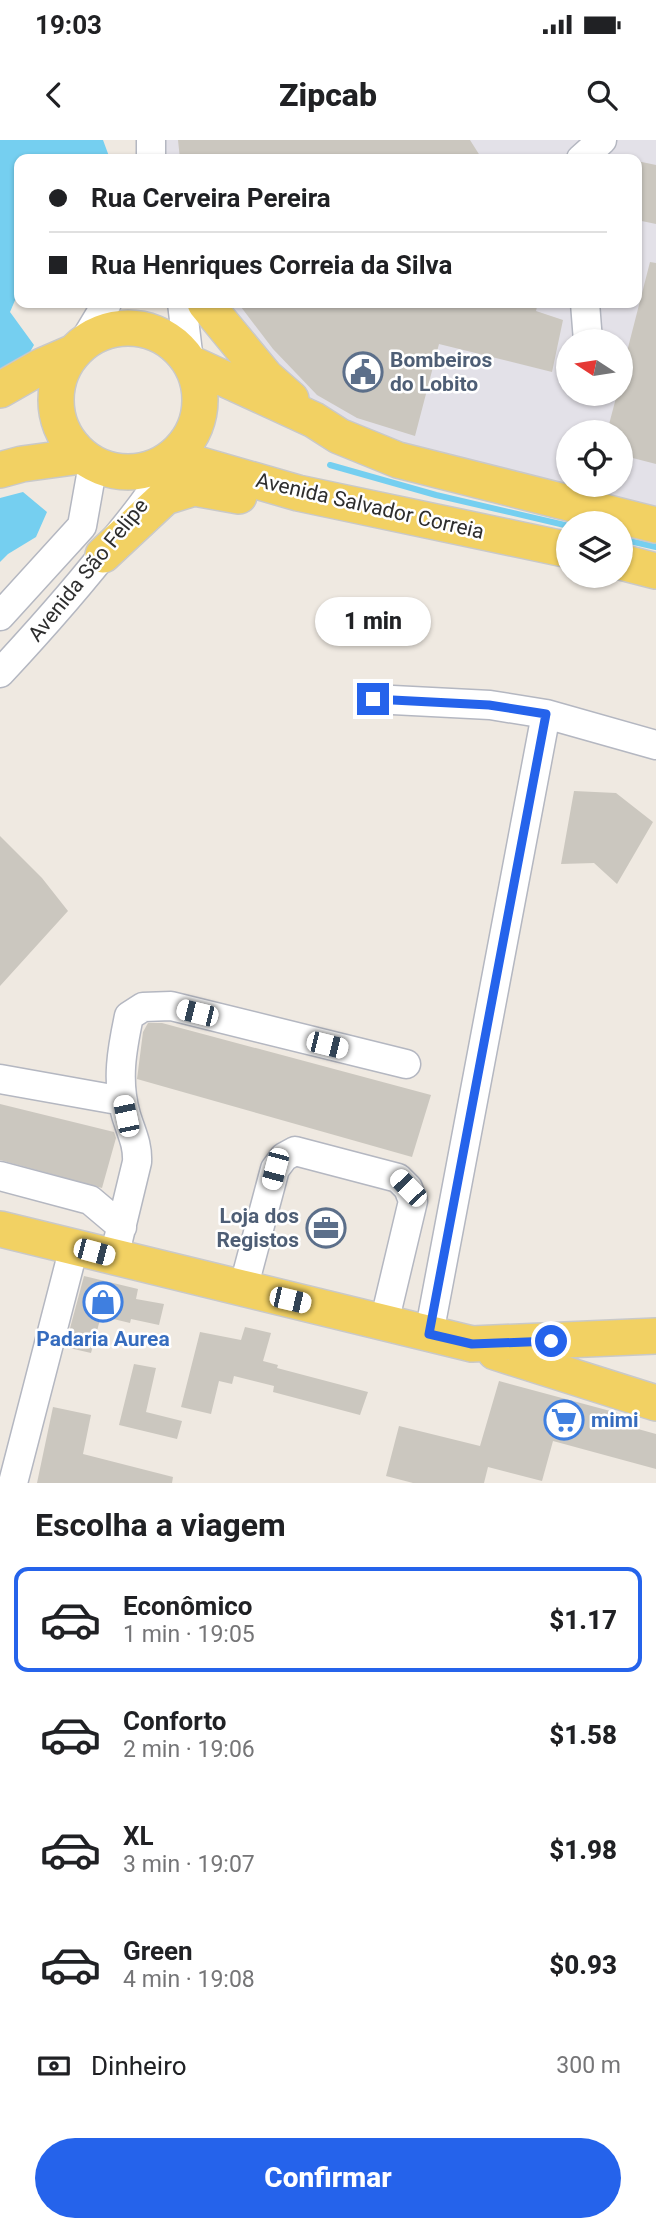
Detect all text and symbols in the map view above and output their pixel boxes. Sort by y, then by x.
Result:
text: 19:03 [35,10,102,40]
icon: back [35,76,73,114]
text: Zipcab [279,76,377,114]
icon: search [583,76,621,114]
text: Rua Cerveira Pereira [91,183,331,213]
text: Rua Henriques Correia da Silva [91,250,453,280]
north arrow [556,329,634,406]
map controls [556,329,633,588]
place label: Bombeiros do Lobito [390,348,492,396]
public building icon: Bombeiros do Lobito [342,351,384,393]
button: locate [556,420,633,497]
street label: Avenida Salvador Correia [254,468,486,544]
street label: Avenida São Felipe [23,494,153,646]
button: layers [556,511,633,588]
callout: 1 min [315,598,431,646]
text: 1 min [344,608,402,635]
route end [357,683,389,715]
car [175,998,220,1028]
car [305,1030,350,1060]
car [112,1093,141,1139]
car [260,1146,291,1192]
car [386,1166,431,1210]
place label: Loja dos Registos [216,1204,299,1252]
office icon: Loja dos Registos [305,1207,347,1249]
car [71,1236,118,1268]
shop icon: Padaria Aurea [82,1281,124,1323]
car [268,1285,313,1315]
route start [535,1325,567,1357]
place label: Padaria Aurea [36,1327,170,1351]
supermarket icon: mimi [543,1399,585,1441]
place label: mimi [591,1408,639,1432]
text: Escolha a viagem [35,1506,286,1544]
icon: car [39,1588,102,1651]
text: Econômico [123,1591,252,1621]
text: $1.17 [549,1605,617,1635]
text: 1 min · 19:05 [123,1621,255,1648]
icon: car [39,1703,102,1766]
text: Conforto [123,1706,227,1736]
text: $1.58 [549,1720,617,1750]
text: 2 min · 19:06 [123,1736,255,1763]
icon: car [39,1818,102,1881]
text: XL [123,1821,154,1851]
text: $1.98 [549,1835,617,1865]
text: 3 min · 19:07 [123,1851,255,1878]
icon: car [39,1933,102,1996]
text: Green [123,1936,193,1966]
text: $0.93 [549,1950,617,1980]
text: 4 min · 19:08 [123,1966,255,1993]
icon: cash [35,2047,73,2085]
text: Dinheiro [91,2051,187,2081]
text: 300 m [556,2052,621,2079]
button: Confirmar [35,2138,621,2218]

